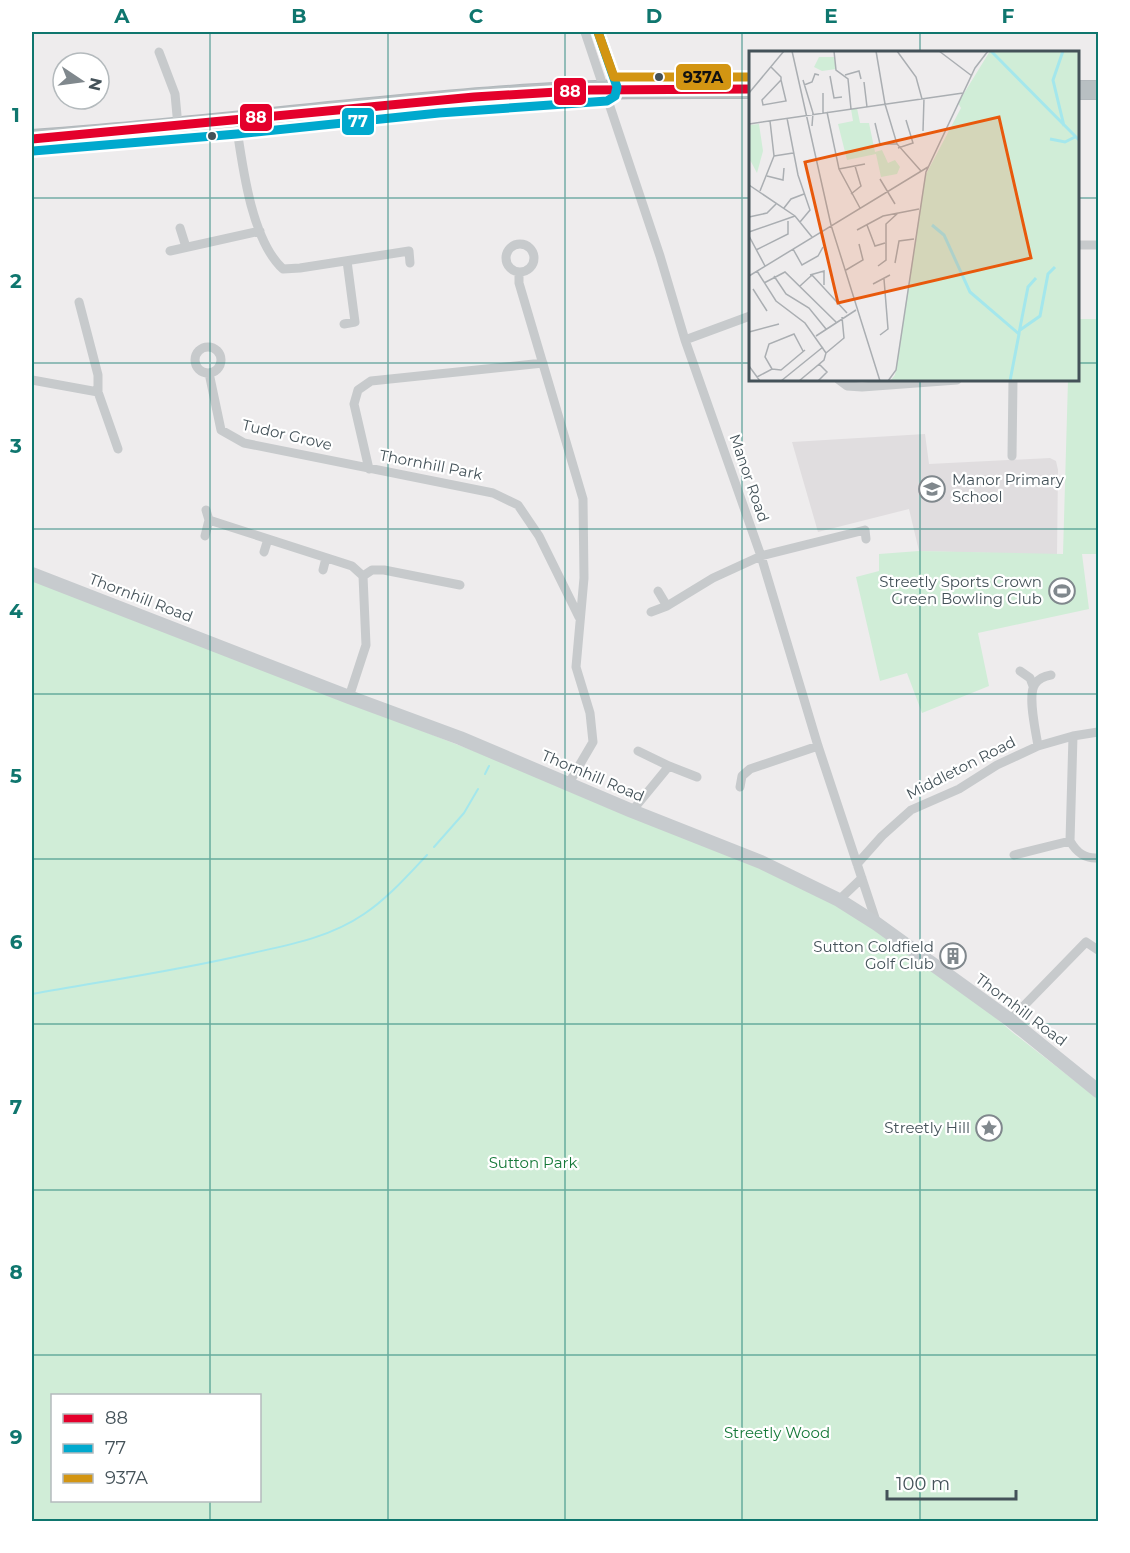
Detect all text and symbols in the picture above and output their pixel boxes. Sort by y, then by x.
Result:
text: A [113,4,130,28]
text: B [291,4,307,28]
text: C [469,4,484,28]
text: D [646,4,662,28]
text: E [824,4,838,28]
text: F [1002,4,1015,28]
north arrow [51,51,111,111]
inset map [749,51,1079,381]
line badge: 937A [675,63,732,91]
text: 937A [683,68,724,87]
unlabelled marker [653,71,665,83]
text: N [84,76,106,93]
line badge: 88 [553,77,587,106]
text: 88 [559,82,581,101]
text: 1 [12,103,20,127]
line badge: 88 [239,103,273,132]
line badge: 77 [341,107,375,136]
text: 88 [245,108,267,127]
text: 77 [348,112,368,131]
unlabelled marker [206,130,218,142]
text: 2 [10,269,22,293]
street label: Tudor Grove [240,415,334,454]
street label: Manor Road [726,431,773,524]
text: 3 [9,434,22,458]
street label: Thornhill Park [378,445,484,484]
place label: Manor Primary School [952,470,1065,506]
school or university icon: Manor Primary School [917,474,947,504]
street label: Thornhill Road [87,569,196,626]
place label: Streetly Sports Crown Green Bowling Club [879,572,1042,608]
sports icon: Streetly Sports Crown Green Bowling Club [1047,576,1077,606]
text: 4 [9,599,23,623]
street label: Middleton Road [903,732,1019,803]
street label: Thornhill Road [539,745,647,806]
text: 5 [10,764,22,788]
text: 6 [10,930,23,954]
place label: Sutton Coldfield Golf Club [813,937,934,973]
building icon: Sutton Coldfield Golf Club [938,941,968,971]
street label: Thornhill Road [972,969,1071,1050]
text: 7 [10,1095,22,1119]
place icon: Streetly Hill [974,1113,1004,1143]
place label: Streetly Hill [884,1118,970,1137]
park label: Sutton Park [489,1153,577,1172]
text: 8 [9,1260,23,1284]
legend [51,1394,261,1502]
text: 88 [105,1407,128,1429]
park label: Streetly Wood [724,1423,830,1442]
text: 9 [10,1425,22,1449]
text: 77 [105,1437,126,1459]
scale bar [887,1463,1016,1501]
text: 937A [105,1467,148,1489]
text: 100 m [896,1473,950,1495]

